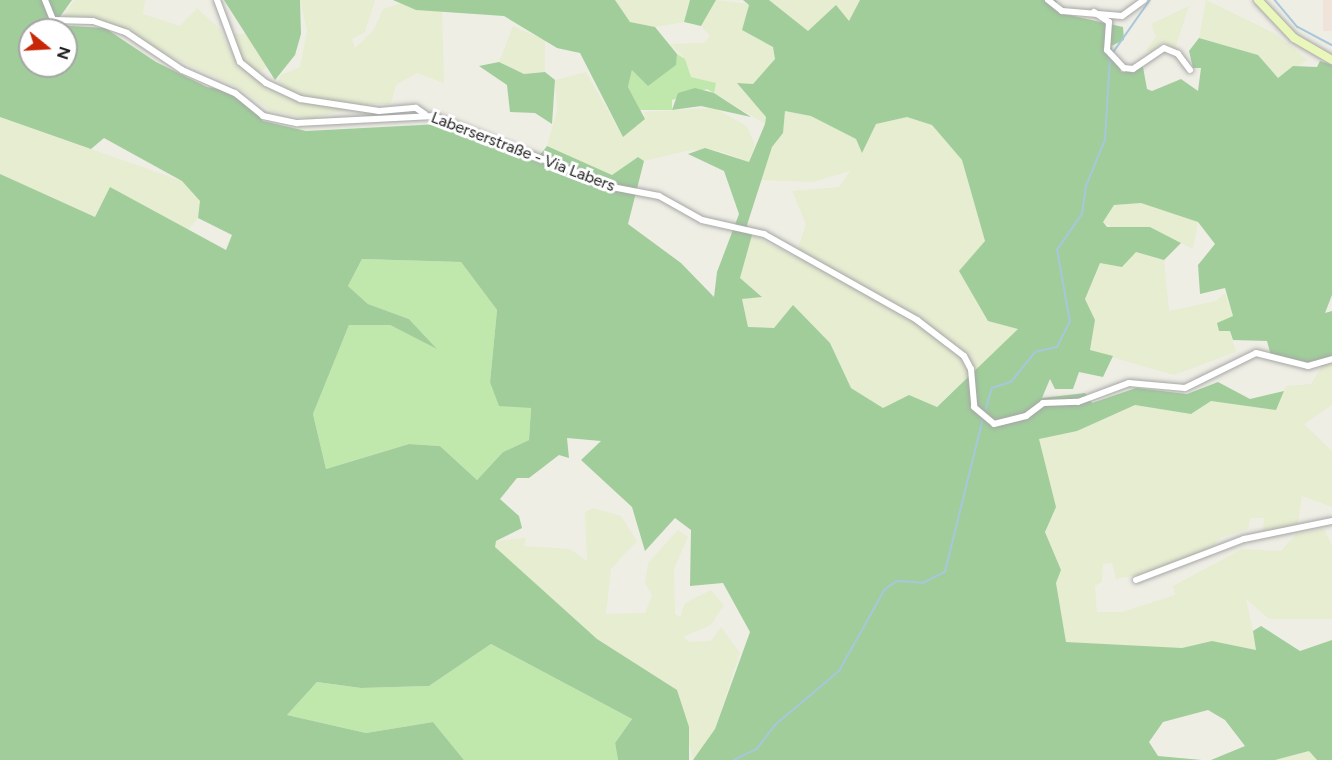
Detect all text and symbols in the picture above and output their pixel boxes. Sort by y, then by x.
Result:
north arrow [18,18,78,78]
text: N [53,44,75,62]
street label: Laberserstraße - Via Labers [428,108,618,196]

